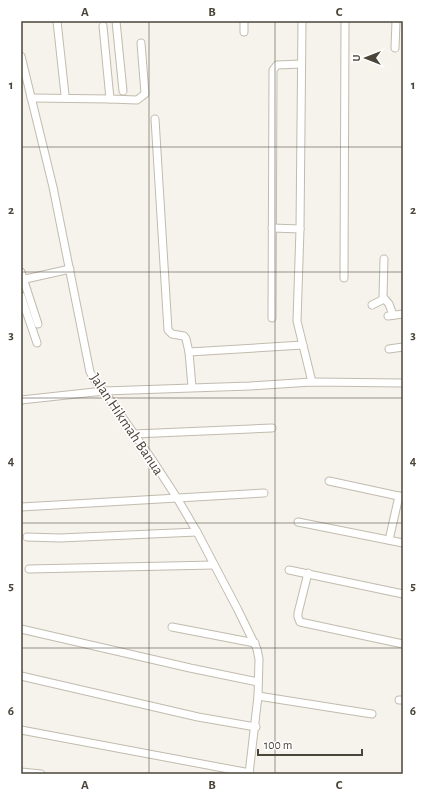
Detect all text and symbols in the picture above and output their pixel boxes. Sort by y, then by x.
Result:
text: A [81,6,89,19]
text: B [208,6,216,19]
text: C [336,6,343,19]
north arrow [346,38,386,78]
text: U [351,54,362,62]
text: 1 [9,79,13,92]
text: 1 [411,79,415,92]
text: 2 [8,204,14,217]
text: 2 [410,204,416,217]
text: 3 [8,329,14,342]
text: 3 [410,329,416,342]
street label: Jalan Hikmah Banua [87,371,166,478]
text: 4 [8,455,15,468]
text: 4 [410,455,417,468]
text: 5 [8,580,14,593]
text: 5 [410,580,416,593]
text: 6 [8,705,14,718]
text: 6 [410,705,416,718]
scale bar [258,731,362,757]
text: 100 m [264,739,292,751]
text: A [81,779,89,792]
text: B [208,779,216,792]
text: C [336,779,343,792]

